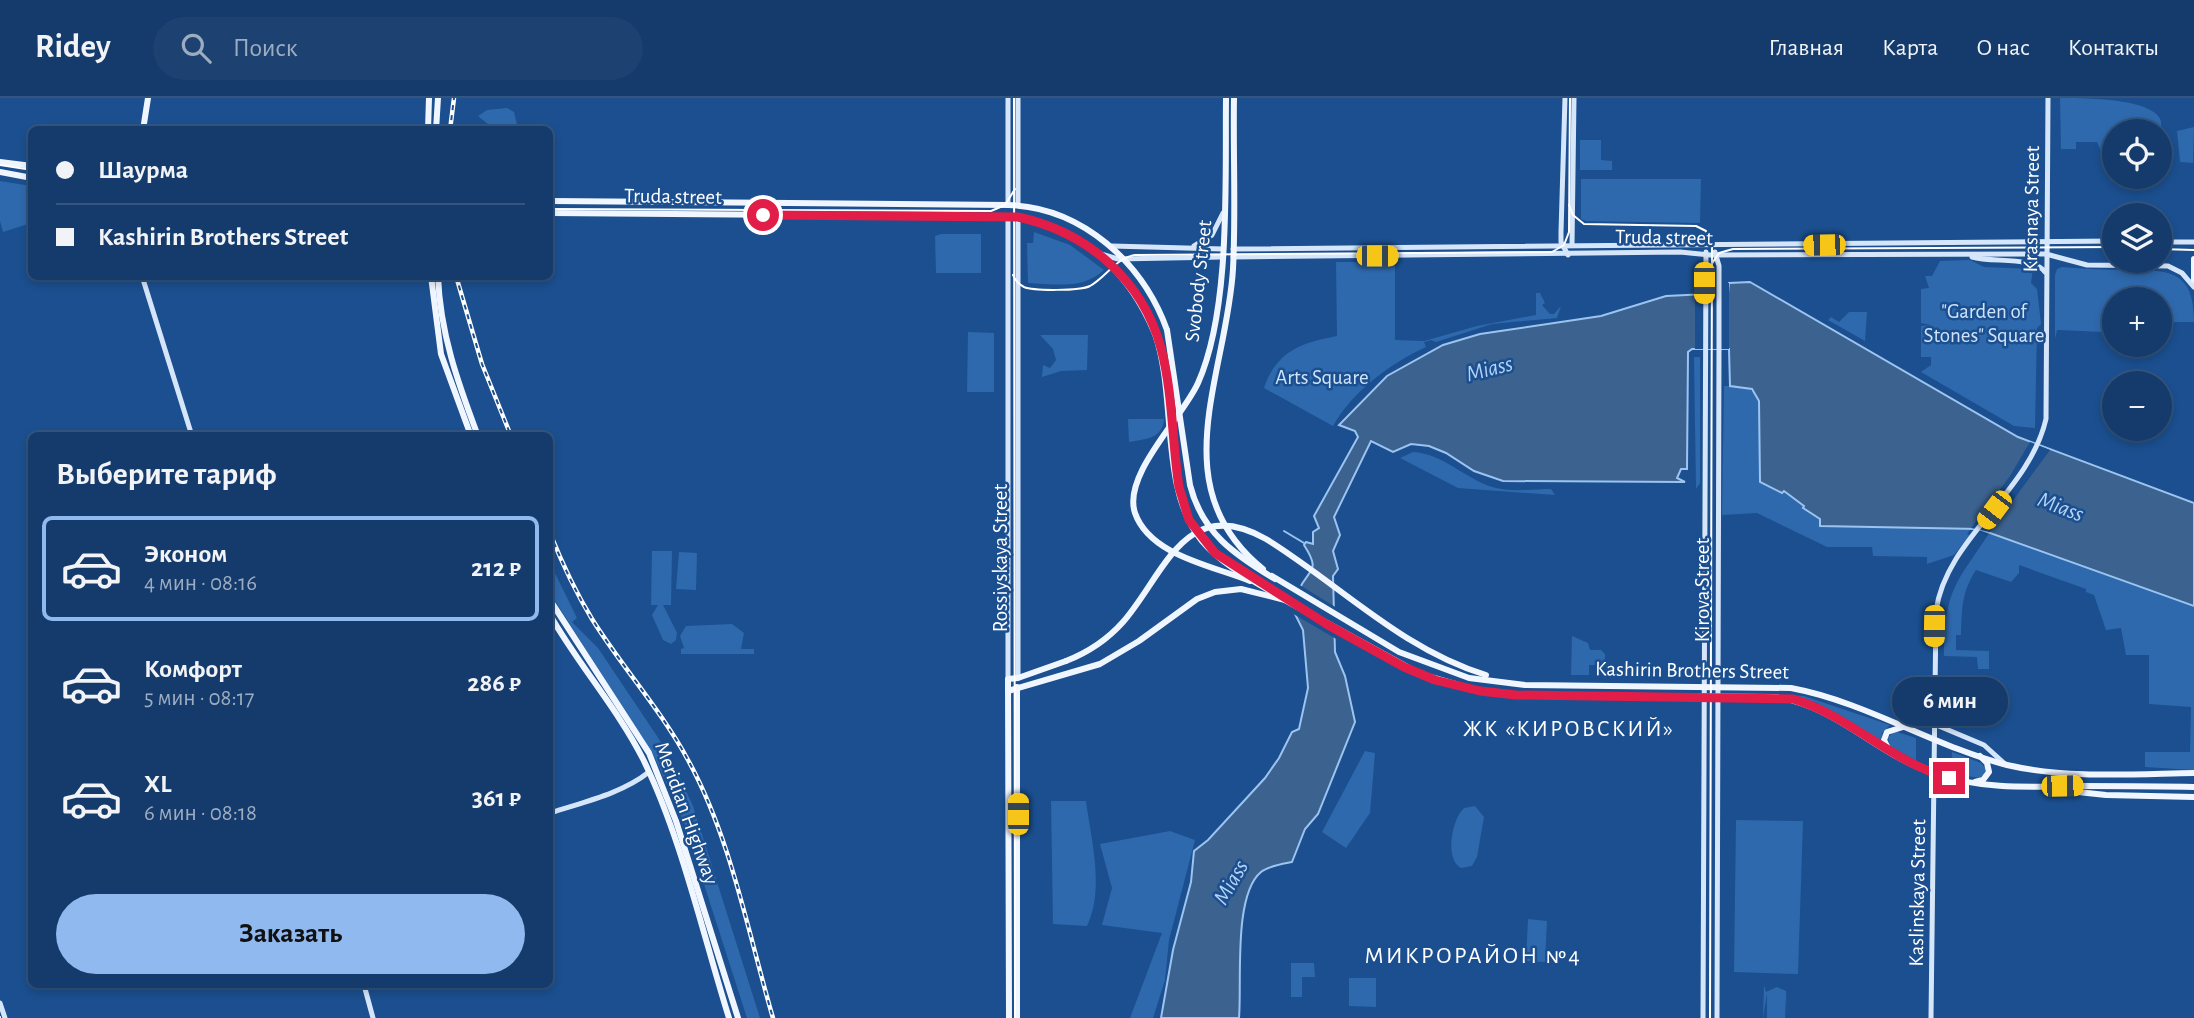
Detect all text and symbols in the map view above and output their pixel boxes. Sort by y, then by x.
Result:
search box [153,17,643,80]
icon: search [177,29,215,67]
text: Ridey [35,31,111,64]
text: Поиск [233,35,298,61]
text: Главная [1769,36,1844,60]
text: Карта [1882,36,1938,60]
text: О нас [1976,36,2030,60]
text: Контакты [2068,36,2159,60]
map controls [2102,119,2172,441]
button: locate [2102,119,2172,189]
street label: Krasnaya Street [2020,145,2043,273]
text: Шаурма [98,157,188,183]
street label: Truda street [624,185,722,208]
route start [747,199,779,231]
button: layers [2102,203,2172,273]
street label: Svobody Street [1182,219,1215,343]
text: Kashirin Brothers Street [98,224,348,250]
street label: Truda street [1615,226,1713,249]
car [1803,234,1846,256]
car [1357,246,1399,267]
car [1694,262,1715,304]
button: + [2102,287,2172,357]
park label: "Garden of Stones" Square [1924,301,2044,346]
water label: Miass [1464,353,1515,386]
park label: Arts Square [1275,367,1369,388]
button: − [2102,371,2172,441]
text: Выберите тариф [56,458,277,490]
street label: Rossiyskaya Street [990,484,1011,632]
car [1973,487,2016,533]
water label: Miass [2034,488,2087,527]
icon: car [60,537,123,600]
street label: Kirova Street [1692,537,1713,642]
text: Эконом [144,541,227,567]
text: 212 ₽ [471,555,521,581]
text: 4 мин · 08:16 [144,572,257,595]
car [1924,605,1945,647]
icon: car [60,652,123,715]
text: Комфорт [144,656,242,682]
street label: Kashirin Brothers Street [1595,658,1789,683]
text: 286 ₽ [467,670,521,696]
callout: 6 мин [1891,676,2007,726]
text: 5 мин · 08:17 [144,687,254,710]
text: 6 мин [1923,690,1977,713]
district label: ЖК «КИРОВСКИЙ» [1463,717,1675,741]
street label: Meridian Highway [651,739,722,887]
route end [1933,762,1965,794]
icon: car [60,767,123,830]
text: XL [144,771,171,797]
car [2041,775,2084,797]
text: 361 ₽ [472,785,521,811]
car [1008,793,1029,835]
text: 6 мин · 08:18 [144,802,257,825]
street label: Kaslinskaya Street [1906,819,1929,967]
water label: Miass [1210,857,1253,909]
button: Заказать [56,894,525,974]
district label: МИКРОРАЙОН №4 [1364,944,1582,968]

